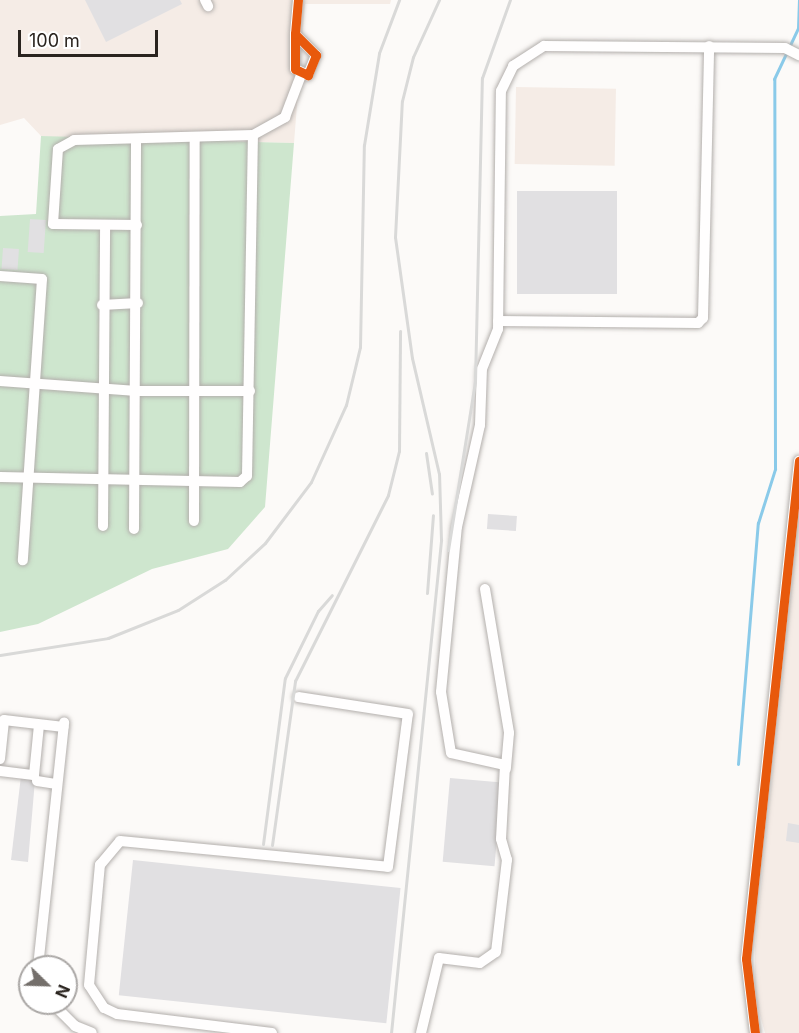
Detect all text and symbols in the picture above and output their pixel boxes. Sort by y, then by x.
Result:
scale bar [21,18,160,56]
text: 100 m [29,30,80,51]
north arrow [18,955,78,1015]
text: N [51,982,74,1001]

